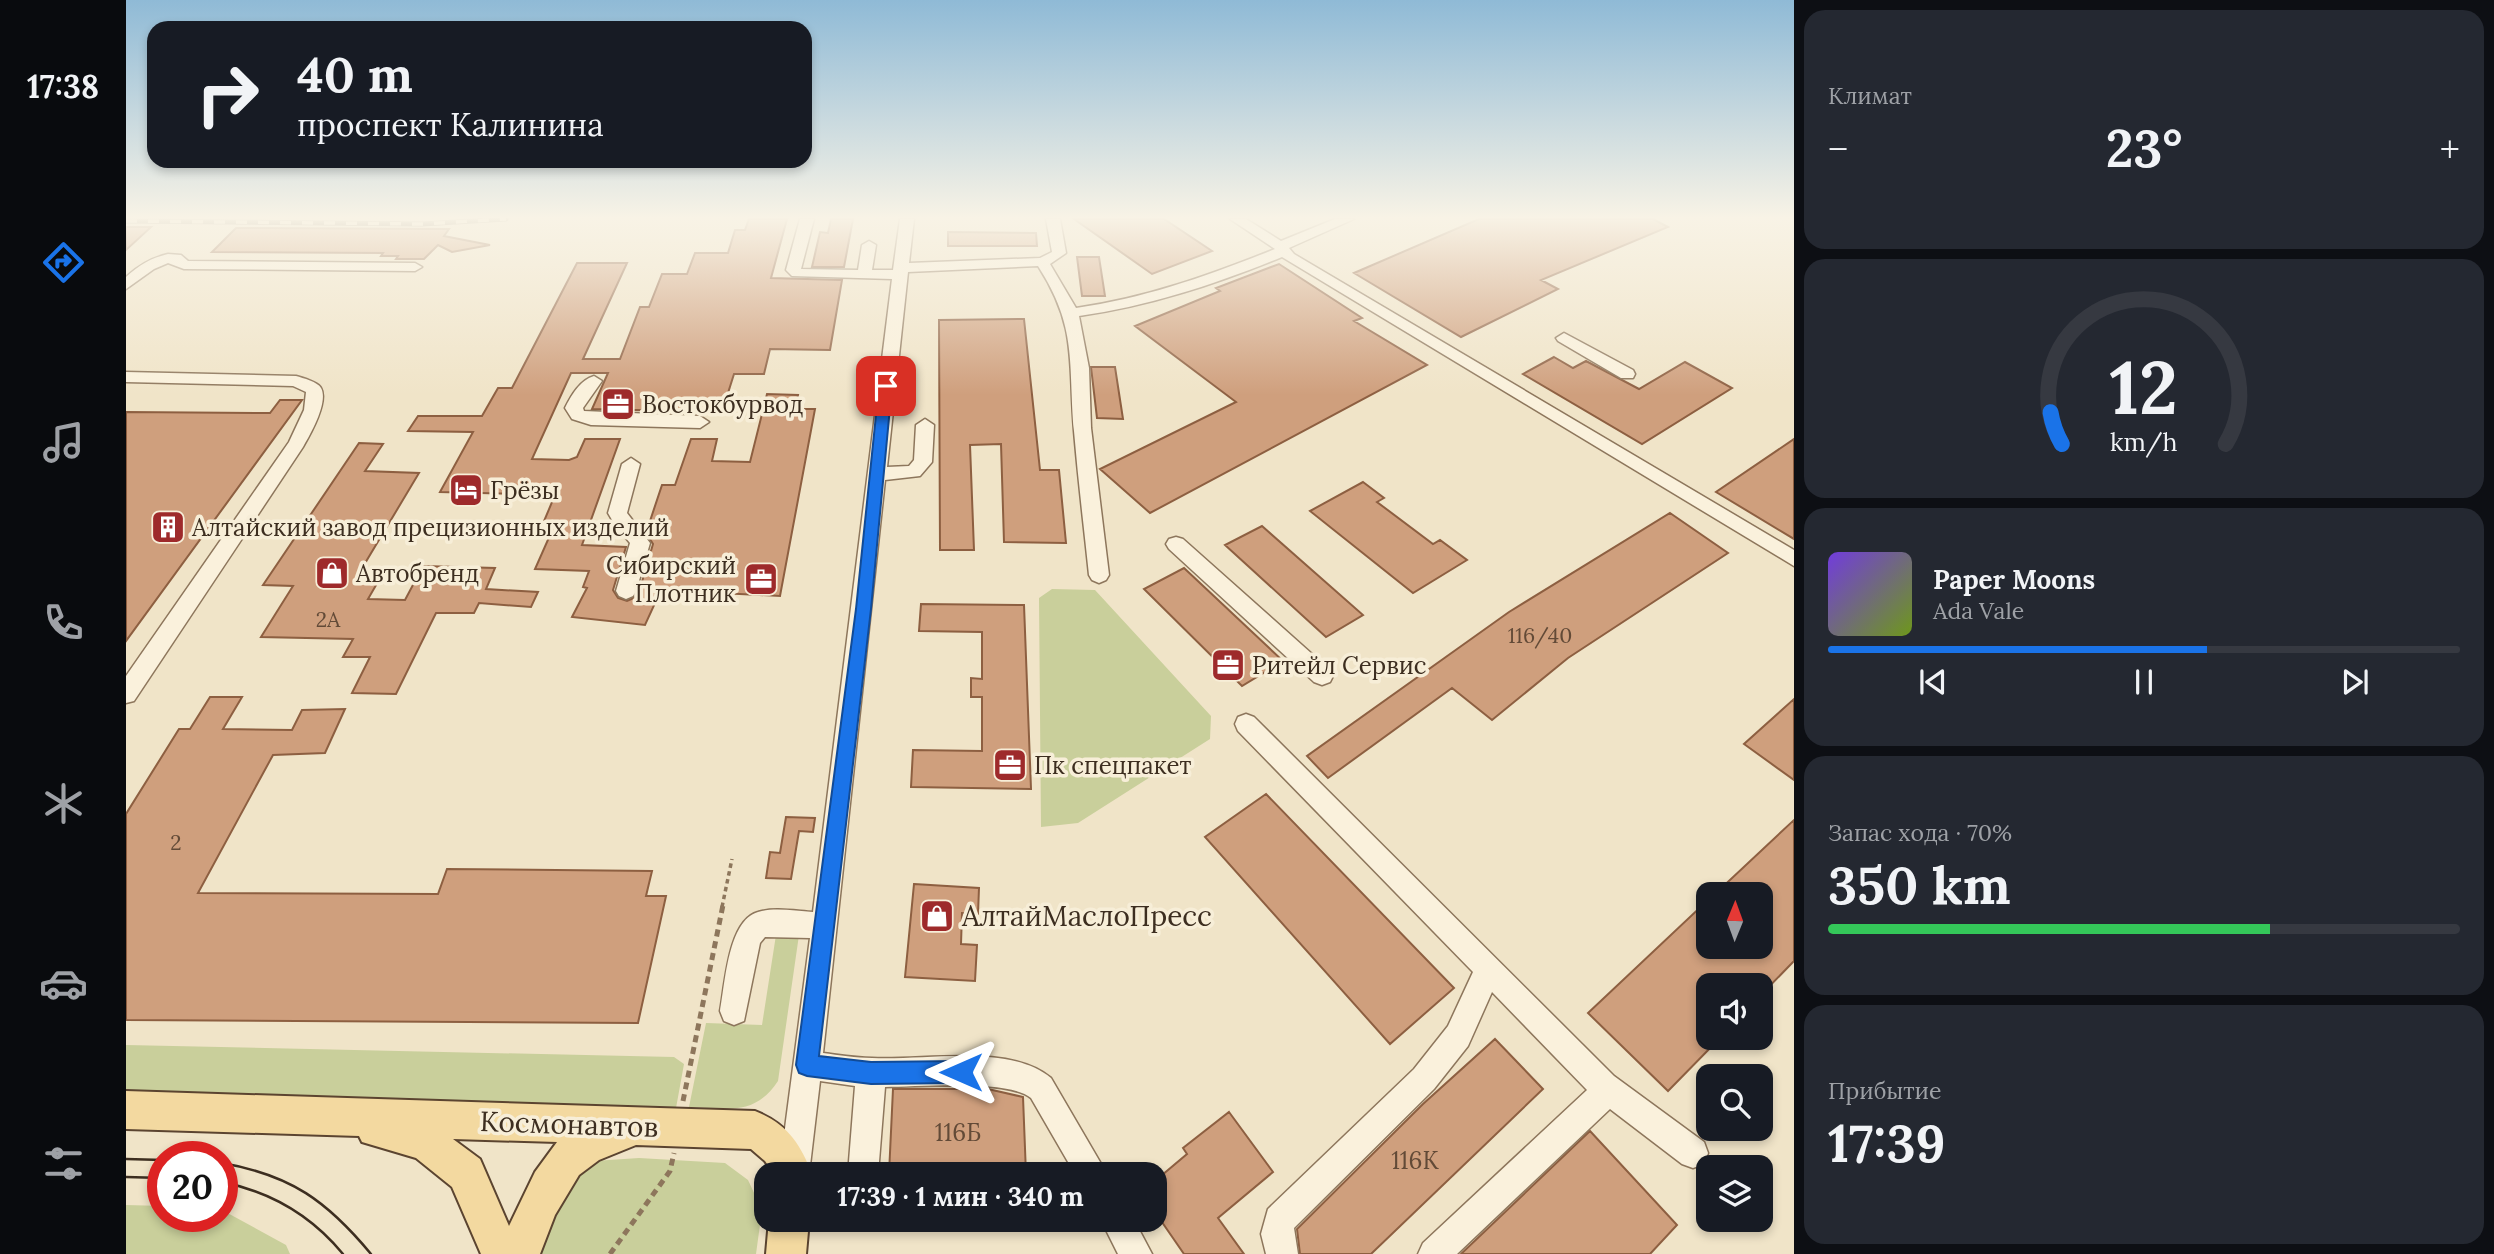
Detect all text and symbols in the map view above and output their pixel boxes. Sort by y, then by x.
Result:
text: 40 m [297,43,413,105]
icon: right [182,49,273,140]
text: 17:38 [27,66,99,107]
text: Климат [1828,81,1912,110]
text: проспект Калинина [297,104,604,145]
text: 23° [2106,115,2182,181]
text: − [1828,125,1848,173]
text: + [2440,125,2460,173]
icon: directions [39,238,88,287]
text: 12 [2110,342,2178,435]
pin [856,356,916,416]
icon: arrive [867,367,905,405]
office icon: Востокбурвод [599,385,637,423]
place label: Востокбурвод [642,389,803,420]
icon: music [39,418,88,467]
text: km/h [2110,426,2178,458]
hotel icon: Грёзы [447,471,485,509]
place label: Грёзы [490,475,559,506]
building icon: Алтайский завод прецизионных изделий [149,508,187,546]
place label: Алтайский завод прецизионных изделий [191,512,669,543]
place label: Сибирский Плотник [606,550,736,609]
shop icon: Автобренд [313,554,351,592]
place label: Автобренд [355,558,479,589]
office icon: Сибирский Плотник [742,560,780,598]
text: Paper Moons [1933,563,2095,596]
text: Ada Vale [1933,596,2024,625]
icon: phone [39,598,88,647]
house number: 2А [316,606,341,633]
house number: 116/40 [1508,622,1572,649]
office icon: Ритейл Сервис [1209,646,1247,684]
place label: Ритейл Сервис [1252,650,1426,681]
icon: previous [1914,663,1952,701]
icon: pause [2125,663,2163,701]
icon: next [2336,663,2374,701]
office icon: Пк спецпакет [991,746,1029,784]
place label: Пк спецпакет [1034,750,1191,781]
icon: climate [39,779,88,828]
text: Запас хода · 70% [1828,818,2012,847]
house number: 2 [170,829,182,856]
text: 350 km [1828,852,2011,918]
north arrow [1696,882,1773,959]
map controls [1696,882,1773,1232]
shop icon: АлтайМаслоПресс [918,897,956,935]
place label: АлтайМаслоПресс [961,898,1212,934]
icon: car [39,959,88,1008]
button: sound [1696,973,1773,1050]
position arrow [924,1035,998,1109]
button: search [1696,1064,1773,1141]
text: Прибытие [1828,1076,1942,1105]
street label: Космонавтов [479,1103,659,1145]
text: 17:39 [1828,1110,1946,1176]
house number: 116Б [935,1117,981,1148]
icon: filters [39,1139,88,1188]
speed limit sign: 20 [147,1141,238,1232]
house number: 116К [1391,1145,1439,1176]
button: layers [1696,1155,1773,1232]
text: 17:39 · 1 мин · 340 m [837,1180,1084,1213]

